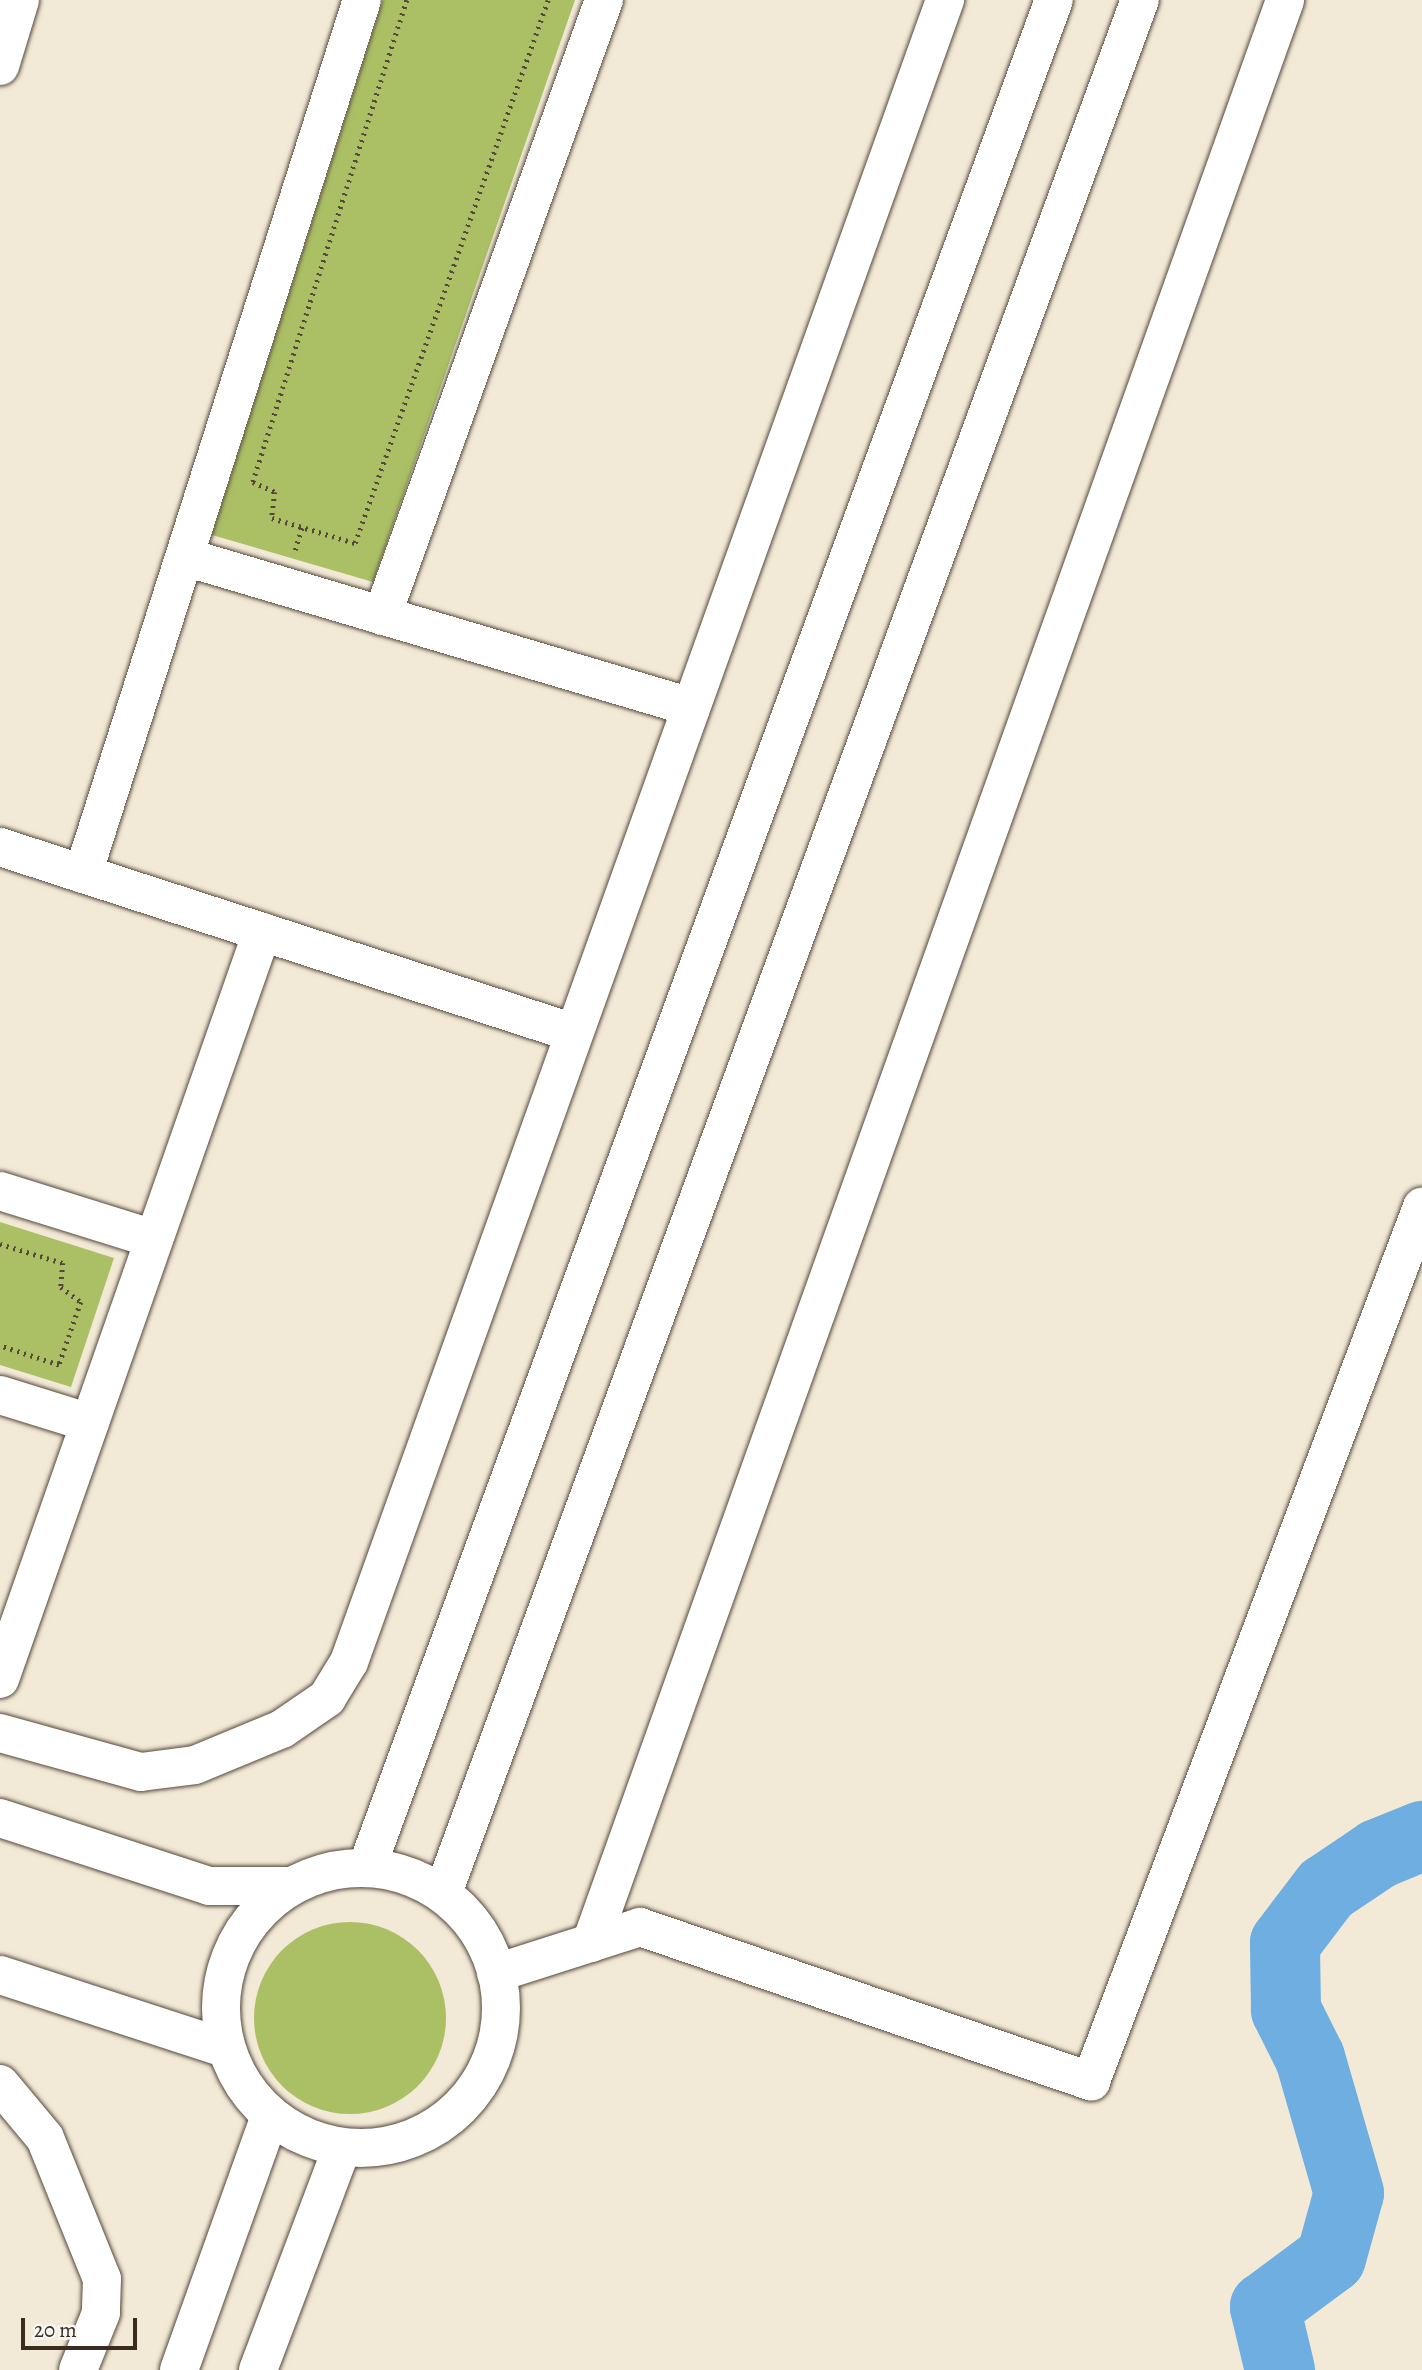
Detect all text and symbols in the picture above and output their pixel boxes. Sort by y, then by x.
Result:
scale bar [24,2304,140,2348]
text: 20 m [34,2316,77,2344]

